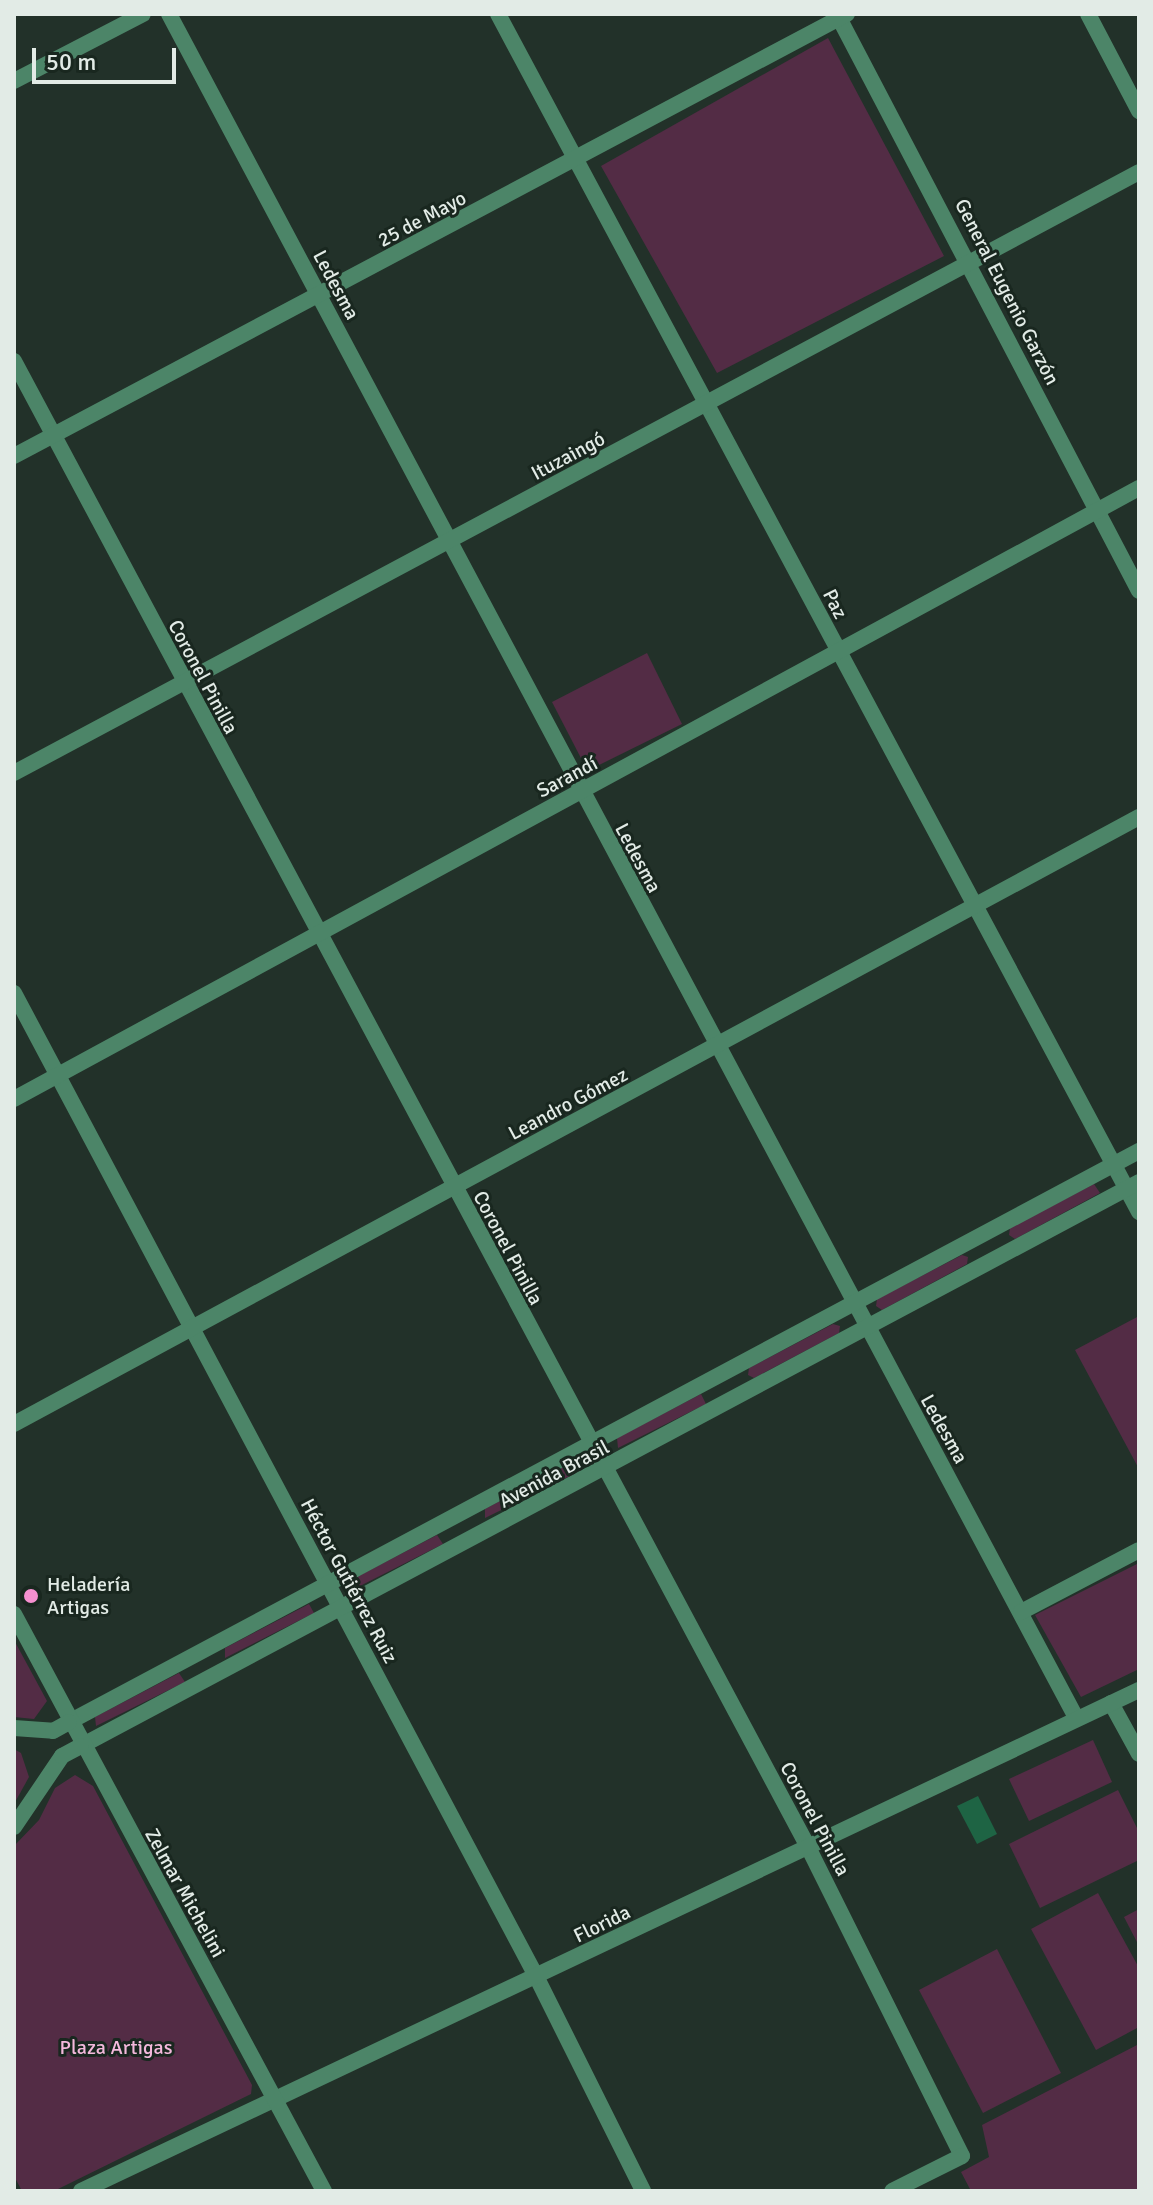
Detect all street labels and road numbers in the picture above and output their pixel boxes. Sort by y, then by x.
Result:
street label: 25 de Mayo [374,186,470,252]
street label: General Eugenio Garzón [950,195,1064,389]
street label: Ledesma [308,246,364,324]
street label: Ituzaingó [527,427,609,485]
street label: Paz [818,585,852,623]
street label: Coronel Pinilla [163,616,243,738]
street label: Sarandí [532,751,602,803]
street label: Ledesma [610,819,666,897]
street label: Leandro Gómez [504,1063,632,1145]
street label: Coronel Pinilla [468,1187,548,1309]
street label: Ledesma [915,1390,973,1468]
street label: Avenida Brasil [495,1435,613,1513]
street label: Héctor Gutiérrez Ruiz [296,1495,402,1667]
street label: Coronel Pinilla [775,1758,855,1880]
street label: Zelmar Michelini [140,1824,230,1962]
street label: Florida [570,1900,634,1948]

